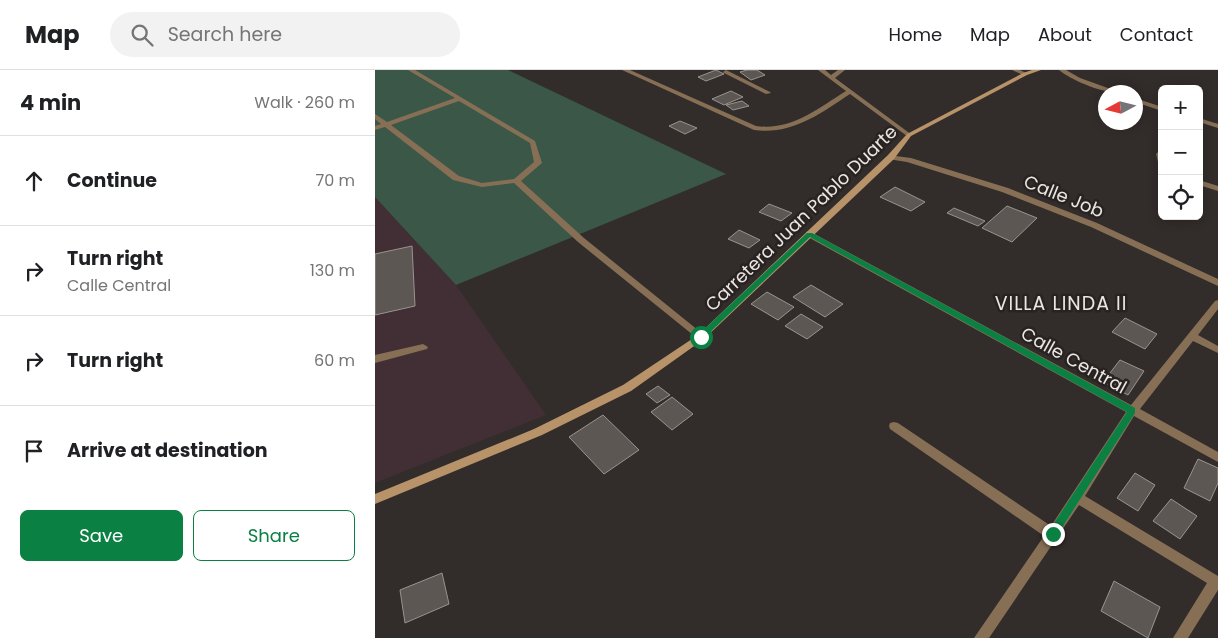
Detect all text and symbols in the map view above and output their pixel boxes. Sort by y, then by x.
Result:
search box [110,12,460,57]
text: Map [25,18,80,51]
icon: search [128,21,156,49]
text: Search here [168,21,282,48]
text: Home [888,22,942,47]
text: Map [970,22,1010,47]
text: About [1038,22,1092,47]
text: Contact [1120,22,1193,47]
north arrow [1098,85,1143,130]
map controls [1158,85,1203,220]
button: + [1158,85,1203,130]
text: 4 min [20,88,81,117]
text: Walk · 260 m [254,91,355,114]
street label: Carretera Juan Pablo Duarte [700,119,902,317]
button: − [1158,130,1203,175]
icon: ahead [20,167,48,195]
text: Continue [67,167,157,194]
text: 70 m [315,169,355,192]
street label: Calle Job [1020,169,1108,223]
button: locate [1158,175,1203,220]
text: Turn right [67,245,163,272]
icon: right [20,257,48,285]
text: 130 m [310,259,355,282]
text: Calle Central [67,274,171,297]
district label: VILLA LINDA II [995,290,1127,317]
street label: Calle Central [1017,321,1131,399]
route start [690,326,713,349]
icon: right [20,347,48,375]
text: Turn right [67,347,163,374]
text: 60 m [314,349,355,372]
icon: arrive [20,437,48,465]
text: Arrive at destination [67,437,268,464]
button: Save [20,510,183,561]
button: Share [193,510,355,561]
route end [1042,523,1065,546]

